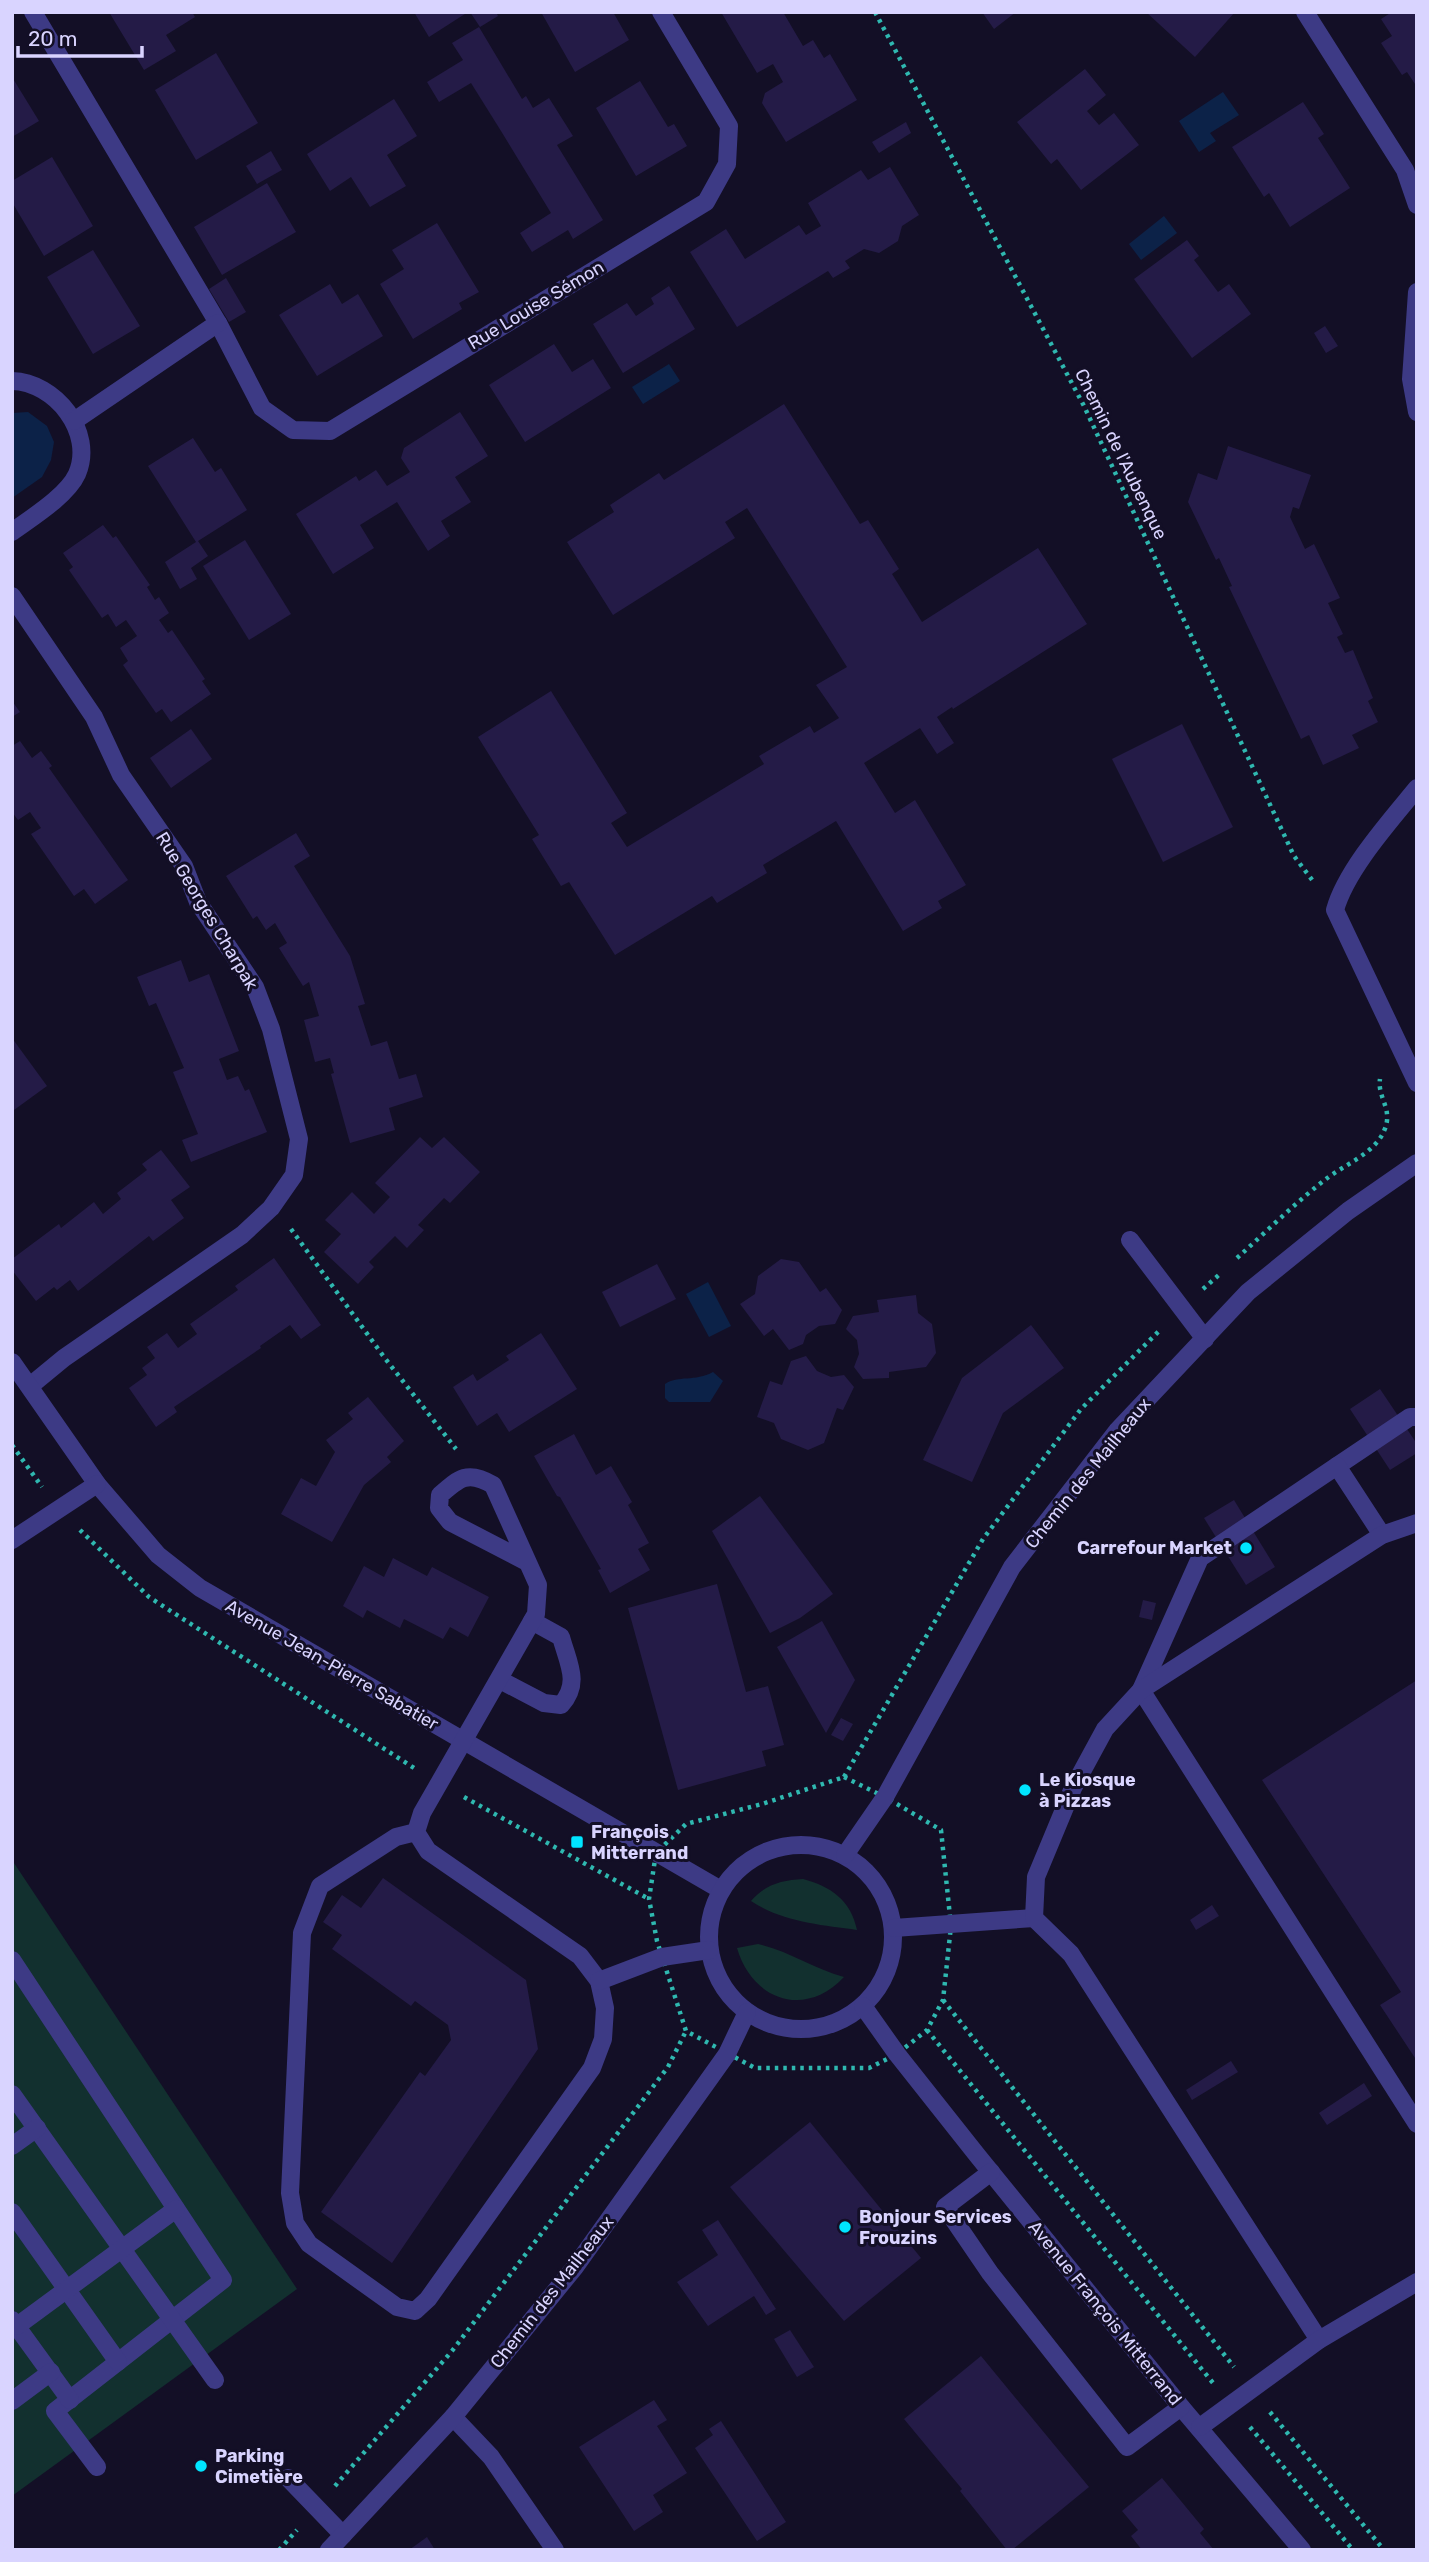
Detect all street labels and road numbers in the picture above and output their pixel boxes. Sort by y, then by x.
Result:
street label: Rue Louise Sémon [464,256,608,354]
street label: Chemin de l'Aubenque [1070,365,1172,543]
street label: Rue Georges Charpak [151,828,263,995]
street label: Chemin des Mailheaux [1020,1393,1156,1553]
street label: Avenue Jean-Pierre Sabatier [222,1595,443,1735]
street label: Chemin des Mailheaux [486,2211,619,2373]
street label: Avenue François Mitterrand [1024,2216,1186,2410]

